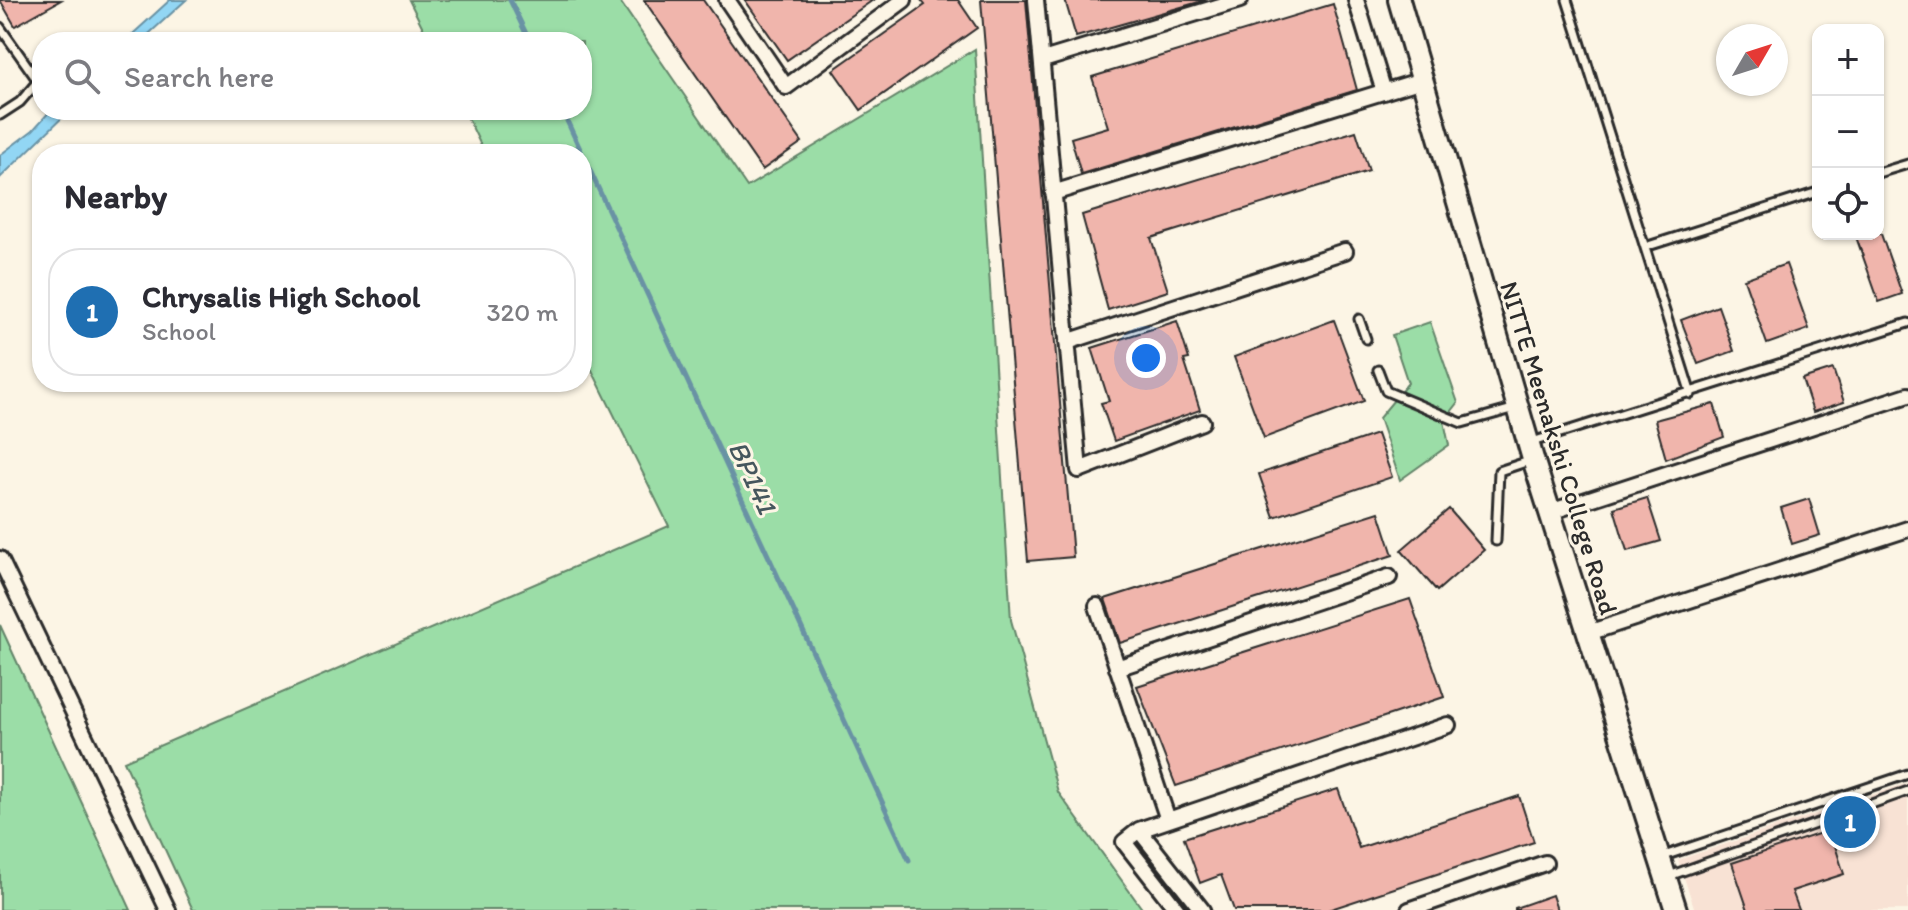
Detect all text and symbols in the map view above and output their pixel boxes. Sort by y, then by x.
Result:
north arrow [1716,24,1788,96]
map controls [1812,24,1884,240]
button: + [1812,24,1884,96]
search box [32,32,592,120]
icon: search [60,54,104,98]
text: Search here [124,58,274,95]
button: − [1812,96,1884,168]
button: locate [1812,168,1884,240]
text: Nearby [64,176,167,217]
text: Chrysalis High School [142,278,420,315]
street label: NITTE Meenakshi College Road [1493,278,1625,619]
text: 1 [86,296,98,328]
text: 320 m [486,296,558,328]
text: School [142,315,216,347]
your location [1126,338,1166,378]
water label: BP141 [721,435,785,520]
pin: 1 [1824,792,1876,852]

